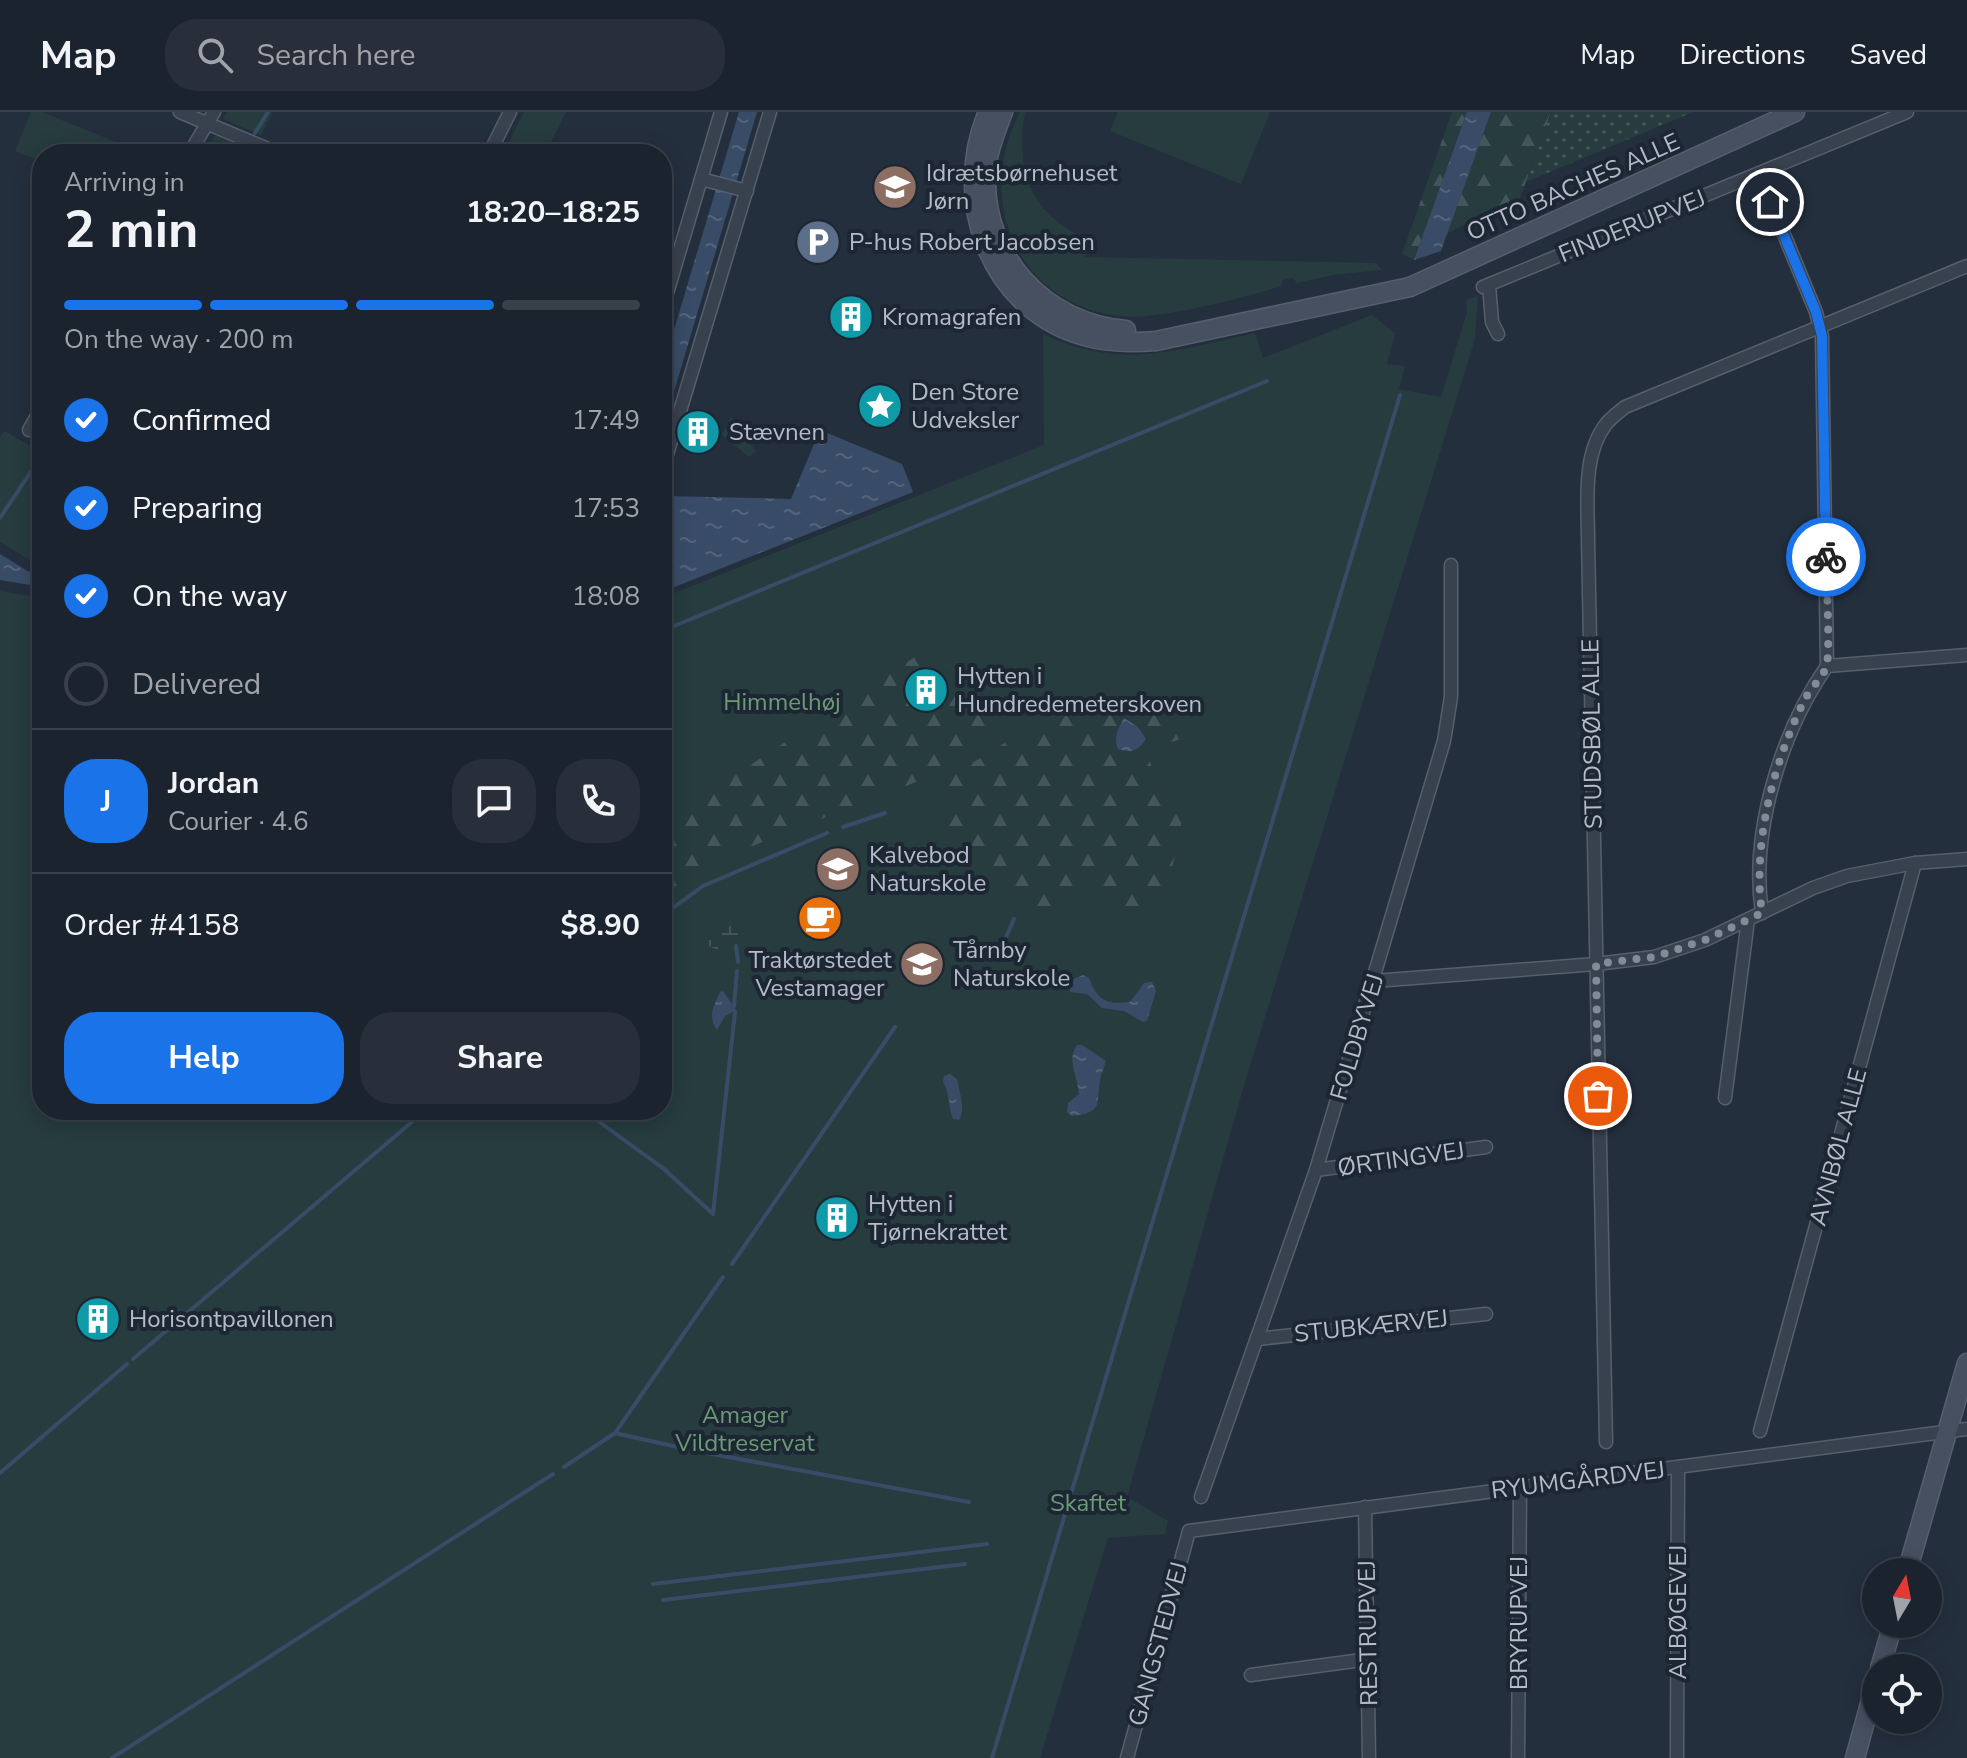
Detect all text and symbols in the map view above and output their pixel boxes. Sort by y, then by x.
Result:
search box [165,19,725,91]
text: Map [40,30,117,81]
icon: search [193,33,237,77]
text: Search here [257,35,416,76]
text: Map [1580,36,1635,74]
text: Directions [1679,36,1806,74]
text: Saved [1850,36,1927,74]
street label: OTTO BACHES ALLE [1461,126,1685,248]
place label: Idrætsbørnehuset Jørn [925,157,1118,217]
school or university icon: Idrætsbørnehuset Jørn [871,163,919,211]
text: Arriving in [64,165,185,200]
pin [1736,168,1804,236]
icon: home [1748,180,1792,224]
street label: FINDERUPVEJ [1554,182,1710,270]
text: 18:20–18:25 [466,192,640,233]
text: 2 min [64,194,199,265]
parking icon: P-hus Robert Jacobsen [794,218,842,266]
place label: P-hus Robert Jacobsen [849,226,1095,258]
building icon: Kromagrafen [827,293,875,341]
place label: Kromagrafen [882,301,1021,333]
text: On the way · 200 m [64,322,293,357]
place label: Den Store Udveksler [911,376,1019,436]
place icon: Den Store Udveksler [856,382,904,430]
icon: check [64,398,108,442]
text: Confirmed [132,400,272,441]
text: 17:49 [572,403,640,438]
building icon: Stævnen [674,408,722,456]
place label: Stævnen [729,416,825,448]
icon: check [64,486,108,530]
text: Preparing [132,488,263,529]
text: 17:53 [572,491,640,526]
courier [1786,517,1866,597]
icon: bike [1804,535,1848,579]
icon: check [64,574,108,618]
text: On the way [132,576,287,617]
text: 18:08 [572,579,640,614]
street label: STUDSBØL ALLE [1574,639,1610,829]
place label: Hytten i Hundredemeterskoven [957,660,1202,720]
text: Delivered [132,664,261,705]
building icon: Hytten i Hundredemeterskoven [902,666,950,714]
park label: Himmelhøj [723,686,841,718]
button: chat [452,759,536,843]
button: phone [556,759,640,843]
text: Jordan [168,763,259,804]
text: J [101,781,111,822]
text: Courier · 4.6 [168,804,309,839]
place label: Kalvebod Naturskole [869,839,986,899]
school or university icon: Kalvebod Naturskole [814,845,862,893]
cafe icon: Traktørstedet Vestamager [796,894,844,942]
text: Order #4158 [64,905,239,946]
text: $8.90 [561,905,640,946]
place label: Tårnby Naturskole [953,934,1070,994]
school or university icon: Tårnby Naturskole [898,940,946,988]
place label: Traktørstedet Vestamager [748,944,892,1004]
street label: FOLDBYVEJ [1323,970,1391,1104]
button: Help [64,1012,344,1104]
button: Share [360,1012,640,1104]
pin [1564,1062,1632,1130]
street label: AVNBØL ALLE [1802,1065,1874,1229]
icon: bag [1576,1074,1620,1118]
street label: ØRTINGVEJ [1335,1134,1467,1184]
place label: Hytten i Tjørnekrattet [868,1188,1008,1248]
building icon: Hytten i Tjørnekrattet [813,1194,861,1242]
building icon: Horisontpavillonen [74,1295,122,1343]
street label: STUBKÆRVEJ [1292,1302,1450,1350]
place label: Horisontpavillonen [129,1303,334,1335]
park label: Amager Vildtreservat [674,1399,815,1459]
street label: RYUMGÅRDVEJ [1489,1453,1667,1507]
park label: Skaftet [1050,1487,1127,1519]
street label: ALBØGEVEJ [1662,1545,1694,1679]
street label: BRYRUPVEJ [1503,1556,1535,1690]
street label: GANGSTEDVEJ [1121,1558,1195,1730]
north arrow [1862,1558,1942,1638]
map controls [1862,1558,1942,1734]
street label: RESTRUPVEJ [1351,1560,1385,1706]
button: locate [1862,1654,1942,1734]

